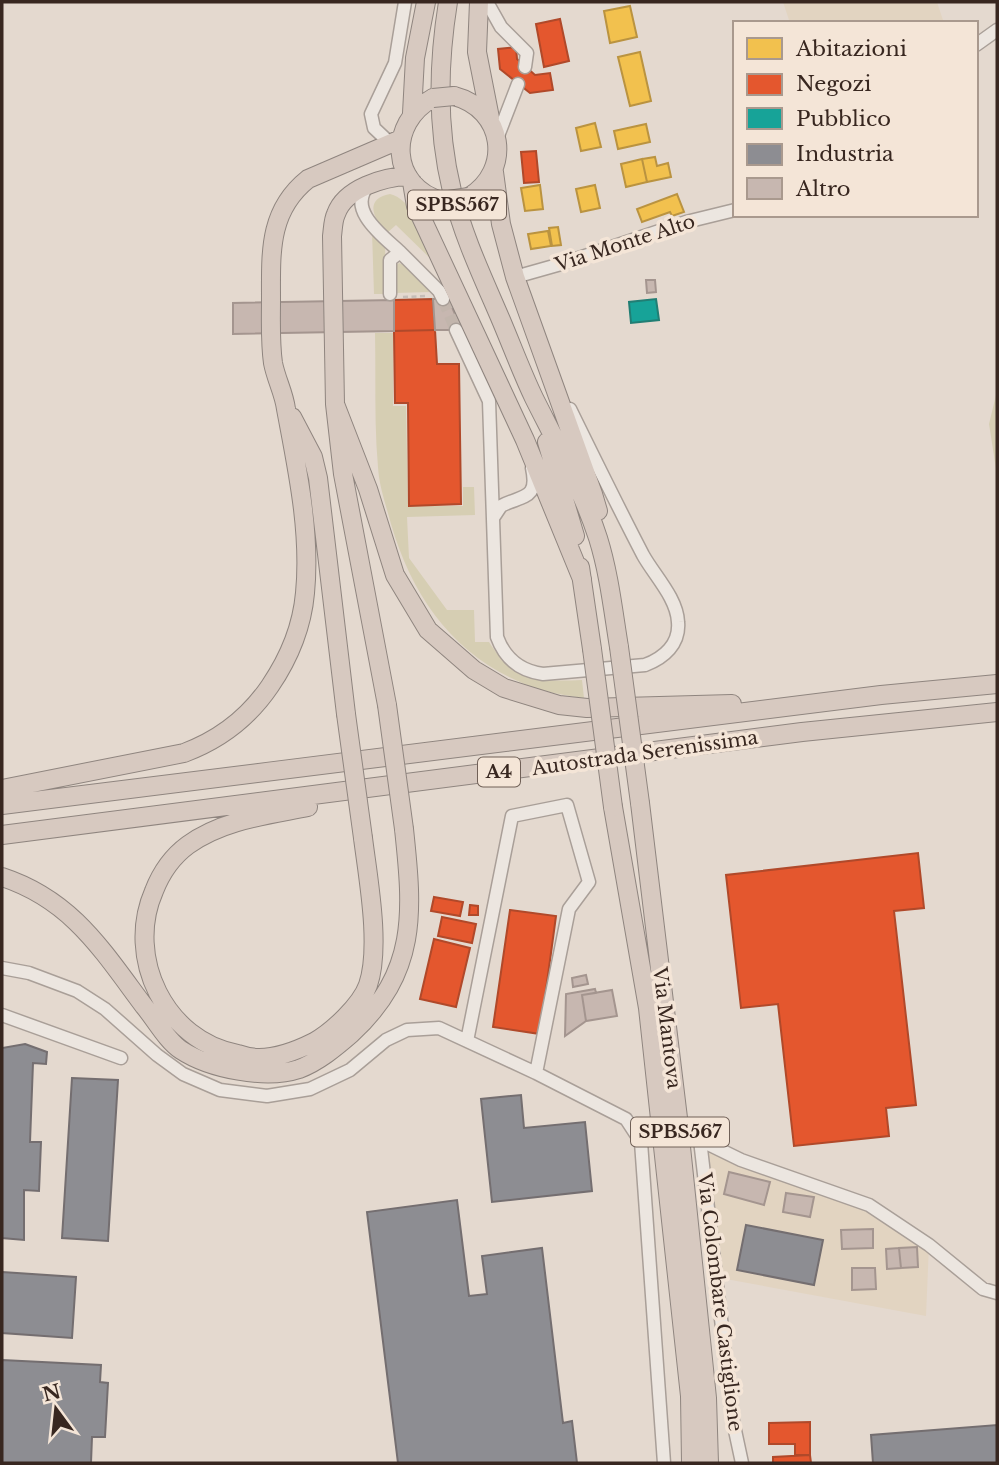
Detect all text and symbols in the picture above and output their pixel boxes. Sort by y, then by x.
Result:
legend [733,21,978,217]
text: Abitazioni [795,36,907,62]
text: Negozi [796,71,871,97]
text: Pubblico [796,106,891,132]
text: Industria [796,141,894,167]
text: Altro [795,176,851,202]
road number: SPBS567 [408,190,506,220]
street label: Via Monte Alto [551,210,698,277]
street label: Autostrada Serenissima [530,726,760,780]
road number: A4 [478,758,520,786]
street label: Via Mantova [648,965,686,1091]
road number: SPBS567 [631,1118,729,1147]
street label: Via Colombare Castiglione [693,1170,747,1433]
north arrow [21,1374,91,1444]
text: N [40,1380,63,1406]

